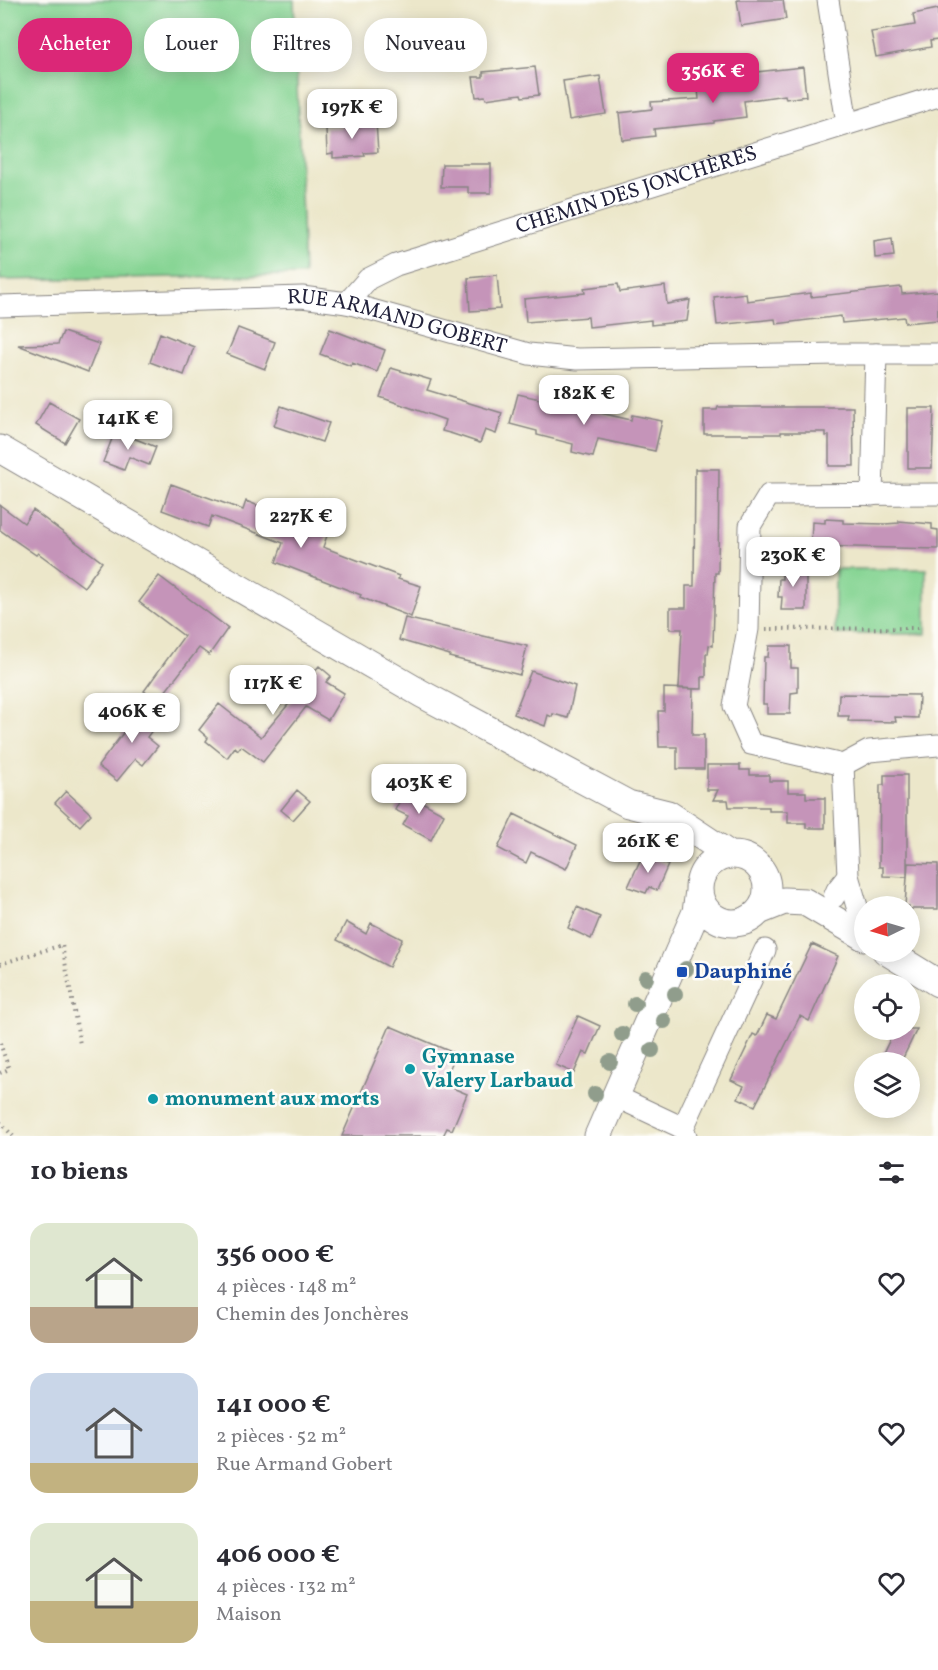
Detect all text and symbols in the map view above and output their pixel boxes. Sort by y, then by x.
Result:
chip: Acheter [18,18,132,72]
chip: Louer [144,18,239,72]
chip: Filtres [251,18,352,72]
chip: Nouveau [364,18,487,72]
pin: 356K € [664,53,762,104]
text: 356K € [681,58,745,86]
pin: 197K € [303,89,401,140]
text: 197K € [321,94,383,122]
street label: CHEMIN DES JONCHÈRES [512,139,761,241]
street label: RUE ARMAND GOBERT [287,283,510,362]
pin: 182K € [535,375,633,426]
text: 182K € [553,380,615,408]
pin: 141K € [79,400,177,451]
text: 141K € [97,405,159,433]
pin: 227K € [252,498,350,549]
text: 227K € [269,503,333,531]
pin: 230K € [744,537,842,588]
text: 230K € [760,542,826,570]
pin: 117K € [224,665,322,716]
text: 117K € [244,670,302,698]
pin: 406K € [83,693,181,744]
text: 406K € [98,698,166,726]
pin: 403K € [370,764,468,815]
text: 403K € [385,769,453,797]
pin: 261K € [599,823,697,874]
text: 261K € [617,828,679,856]
north arrow [854,896,920,962]
map controls [854,896,920,1118]
place label: Dauphiné [694,958,792,987]
marker: Dauphiné [675,965,689,979]
button: locate [854,974,920,1040]
place label: Gymnase Valery Larbaud [422,1043,573,1096]
button: layers [854,1052,920,1118]
marker: Gymnase Valery Larbaud [403,1062,417,1076]
place label: monument aux morts [165,1085,379,1114]
marker: monument aux morts [146,1092,160,1106]
text: 10 biens [30,1154,128,1190]
icon: filters [875,1156,908,1189]
text: 356 000 € [216,1237,334,1273]
icon: home [78,1247,150,1319]
icon: heart [875,1267,908,1300]
text: 4 pièces · 148 m² [216,1273,356,1301]
text: Chemin des Jonchères [216,1301,409,1329]
text: 141 000 € [216,1387,331,1423]
icon: home [78,1397,150,1469]
icon: heart [875,1417,908,1450]
text: 2 pièces · 52 m² [216,1423,346,1451]
text: Rue Armand Gobert [216,1451,393,1479]
text: 406 000 € [216,1537,340,1573]
icon: home [78,1547,150,1619]
icon: heart [875,1567,908,1600]
text: 4 pièces · 132 m² [216,1573,356,1601]
text: Maison [216,1601,282,1629]

